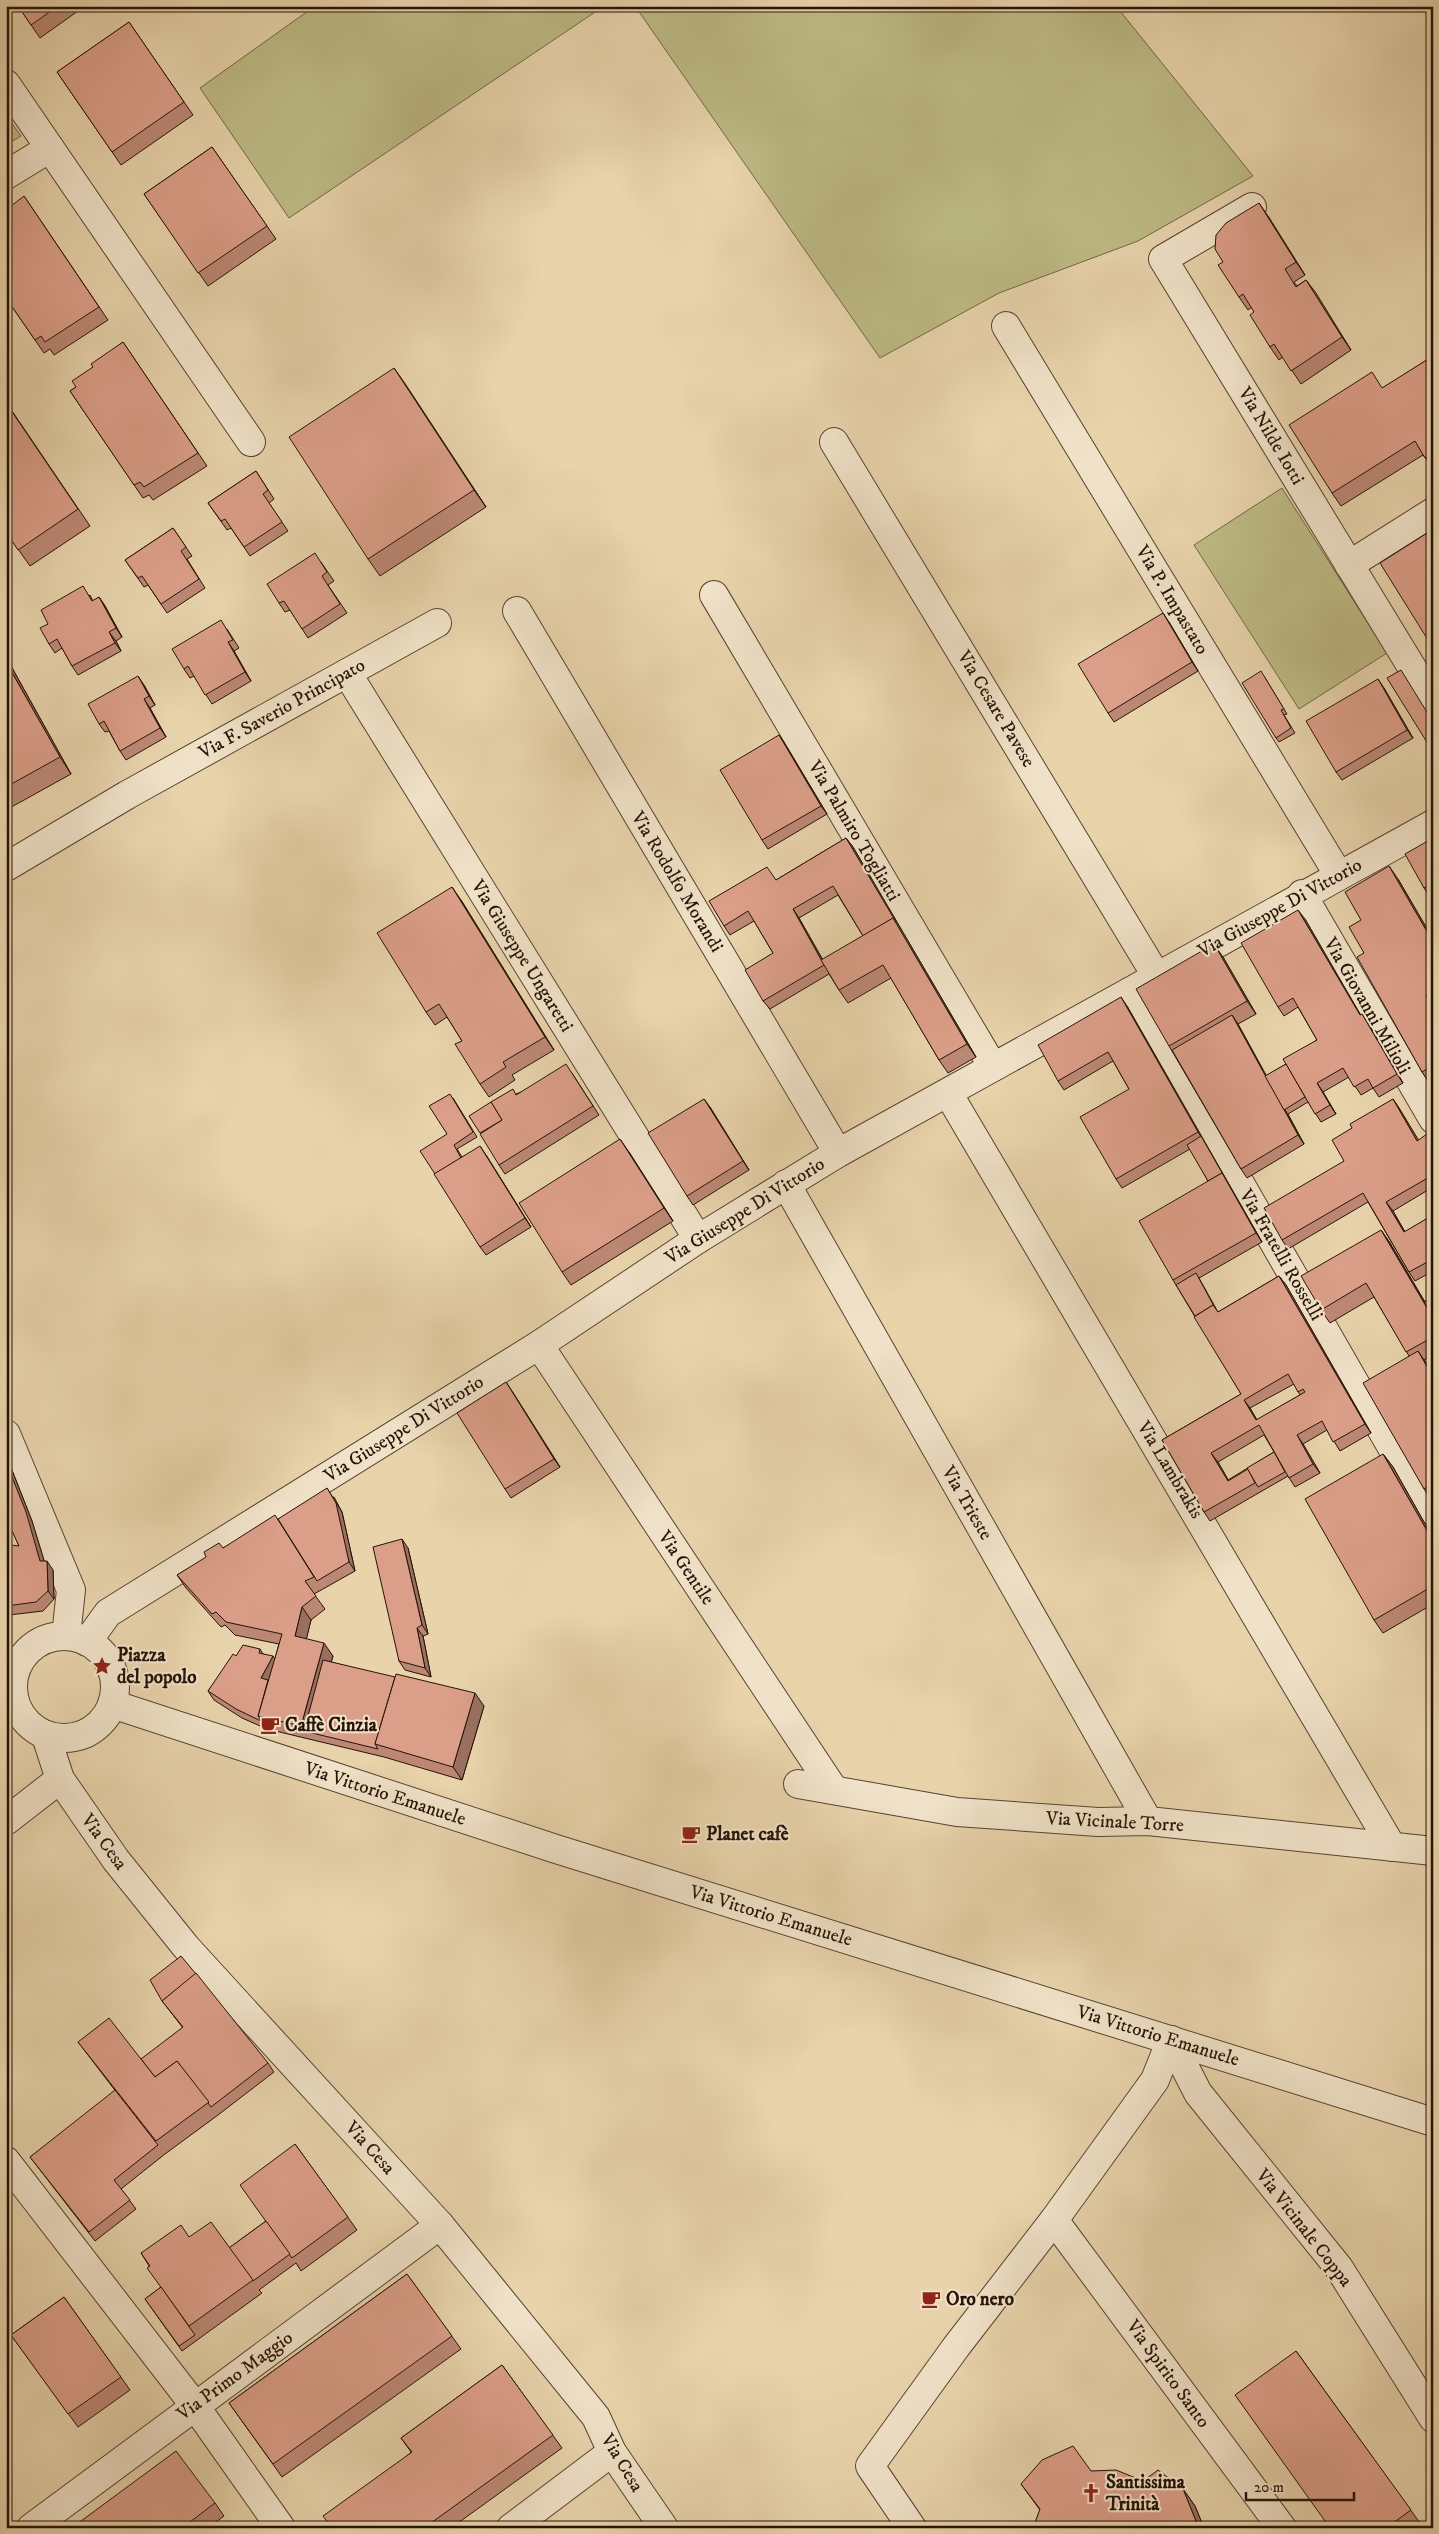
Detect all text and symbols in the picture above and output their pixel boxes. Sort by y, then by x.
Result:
street label: Via Nilde Iotti [1232,382,1309,489]
street label: Via P. Impastato [1130,540,1214,659]
street label: Via Cesare Pavese [952,646,1040,772]
street label: Via F. Saverio Principato [194,654,369,765]
street label: Via Palmiro Togliatti [802,756,905,906]
street label: Via Rodolfo Morandi [625,807,728,957]
street label: Via Giuseppe Di Vittorio [1193,853,1366,963]
street label: Via Giuseppe Ungaretti [465,875,578,1036]
street label: Via Giovanni Milioli [1318,933,1416,1079]
street label: Via Giuseppe Di Vittorio [660,1153,829,1270]
street label: Via Fratelli Rosselli [1234,1184,1328,1325]
street label: Via Giuseppe Di Vittorio [319,1371,488,1488]
street label: Via Lambrakis [1131,1416,1208,1523]
street label: Via Trieste [936,1461,997,1544]
street label: Via Gentile [652,1526,719,1610]
place label: Piazza del popolo [117,1644,197,1689]
place icon: Piazza del popolo [91,1655,113,1677]
cafe icon: Caffè Cinzia [259,1714,281,1736]
place label: Caffè Cinzia [285,1714,378,1737]
street label: Via Vittorio Emanuele [300,1757,469,1831]
street label: Via Vicinale Torre [1045,1807,1185,1837]
street label: Via Cesa [75,1809,132,1875]
cafe icon: Planet cafè [680,1823,702,1845]
place label: Planet cafè [706,1823,789,1846]
street label: Via Vittorio Emanuele [686,1880,855,1952]
street label: Via Vittorio Emanuele [1073,2000,1242,2072]
street label: Via Cesa [339,2116,400,2179]
street label: Via Vicinale Coppa [1250,2164,1357,2292]
cafe icon: Oro nero [920,2288,942,2310]
place label: Oro nero [946,2288,1014,2311]
street label: Via Spirito Santo [1121,2315,1215,2432]
street label: Via Primo Maggio [172,2326,297,2426]
street label: Via Cesa [595,2429,648,2496]
scale bar [1246,2469,1354,2501]
place label: Santissima Trinità [1105,2471,1186,2516]
text: 20 m [1254,2478,1284,2497]
church icon: Santissima Trinità [1080,2482,1102,2504]

